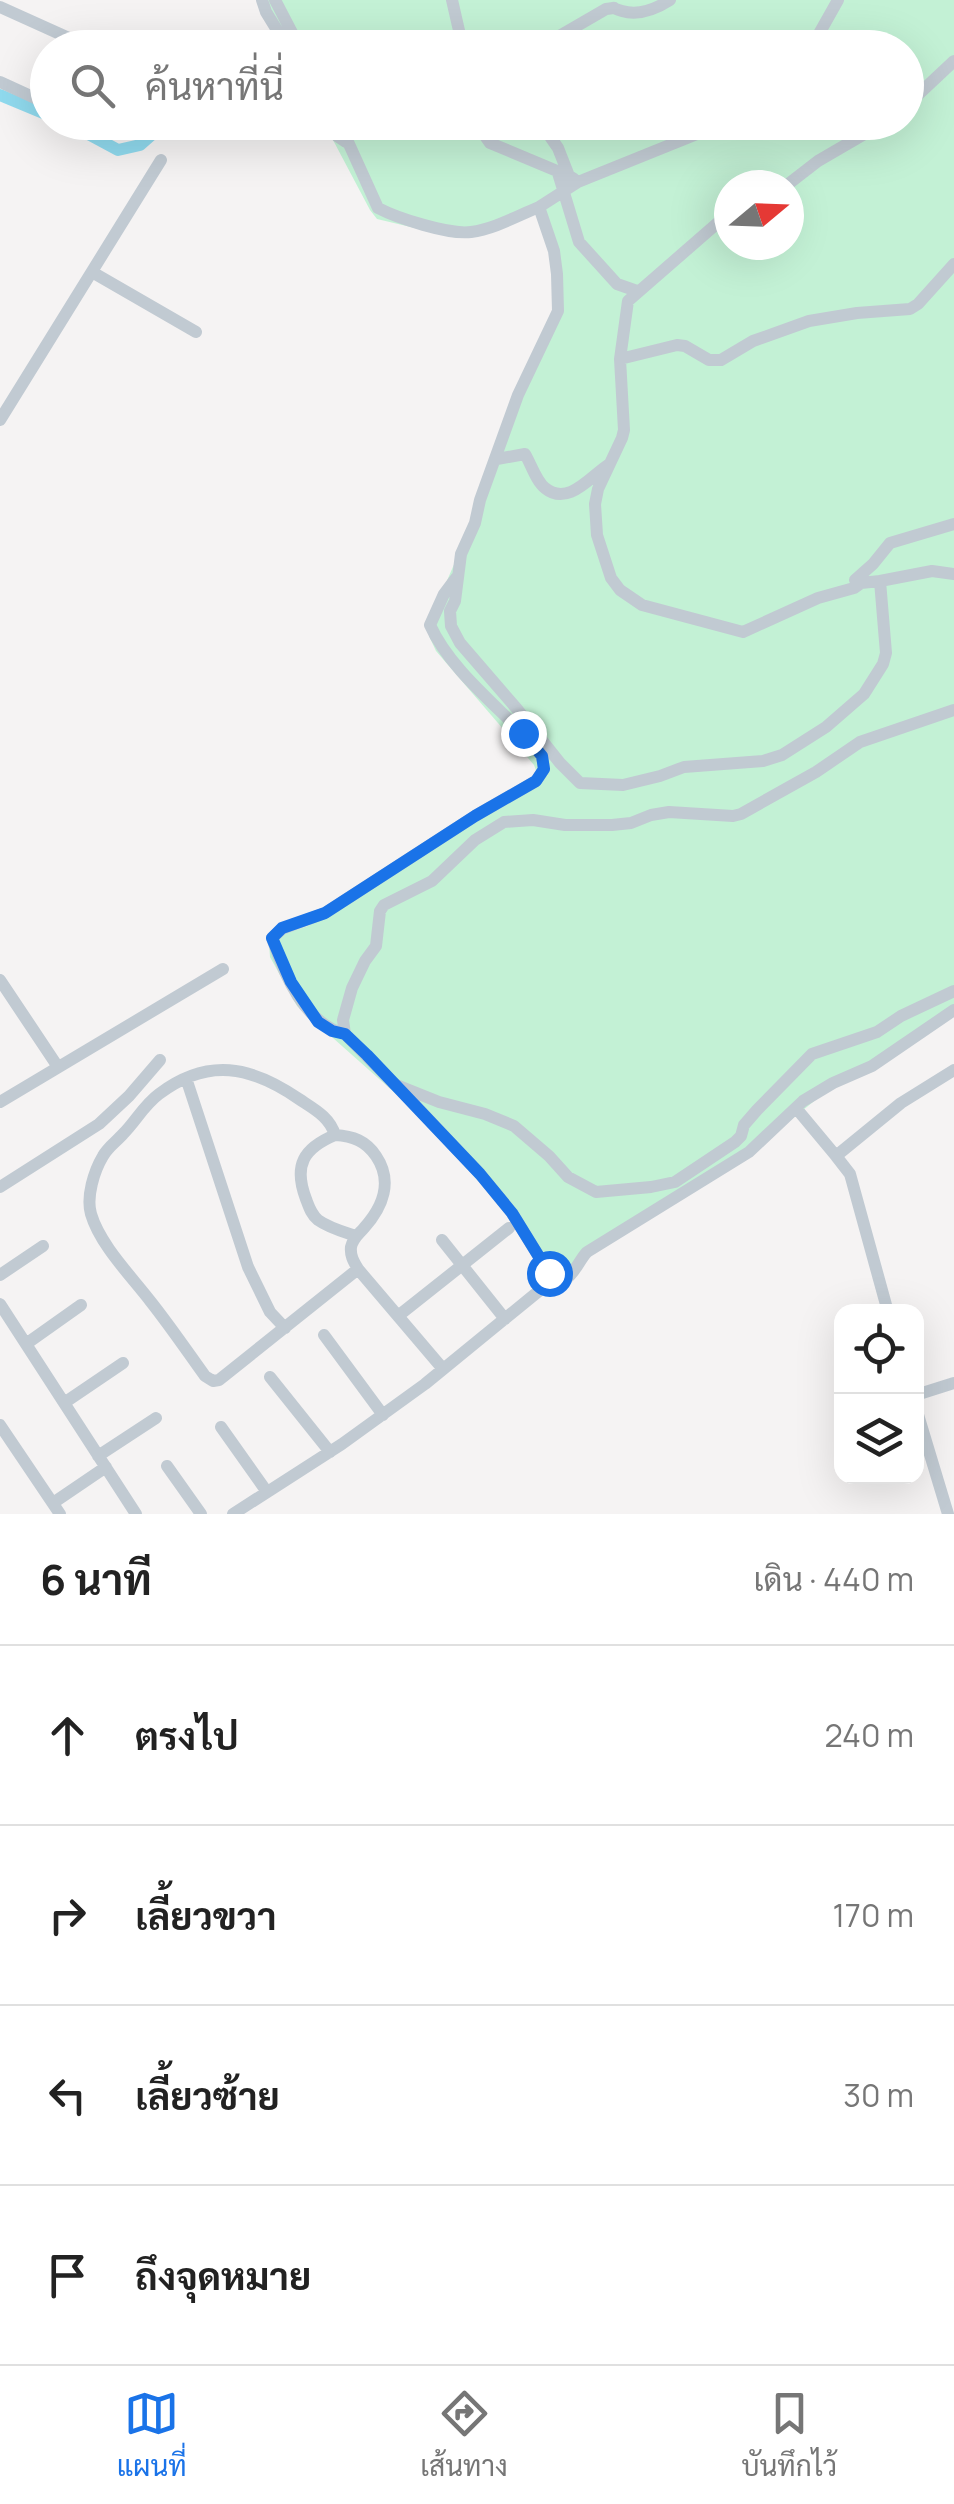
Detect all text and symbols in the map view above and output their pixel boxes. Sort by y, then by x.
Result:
search box [30,30,924,140]
icon: search [65,58,120,113]
text: ค้นหาที่นี่ [145,59,284,111]
north arrow [714,170,804,260]
route end [501,711,547,757]
route start [527,1251,573,1297]
map controls [834,1304,924,1484]
button: locate [834,1304,924,1394]
button: layers [834,1394,924,1484]
text: 6 นาที [40,1550,152,1608]
text: เดิน · 440 m [754,1557,914,1601]
icon: ahead [40,1708,95,1763]
text: ตรงไป [135,1709,239,1761]
text: 240 m [824,1713,914,1757]
icon: right [40,1888,95,1943]
text: เลี้ยวขวา [135,1889,277,1941]
text: 170 m [832,1893,914,1937]
icon: left [40,2068,95,2123]
text: เลี้ยวซ้าย [135,2069,280,2121]
text: 30 m [843,2073,914,2117]
icon: arrive [40,2248,95,2303]
text: ถึงจุดหมาย [135,2249,311,2301]
tab: แผนที่ [117,2386,187,2484]
tab: เส้นทาง [420,2386,508,2484]
tab: บันทึกไว้ [741,2386,837,2484]

